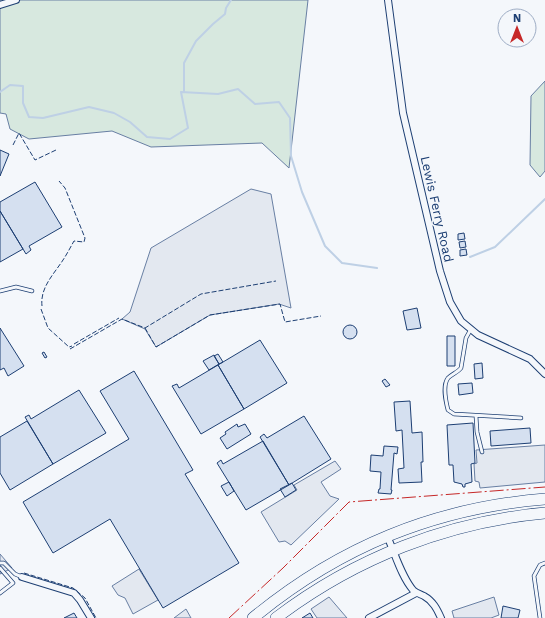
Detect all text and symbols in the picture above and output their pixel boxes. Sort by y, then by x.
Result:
north arrow [497,8,537,48]
text: N [513,12,521,25]
street label: Lewis Ferry Road [417,154,457,264]

